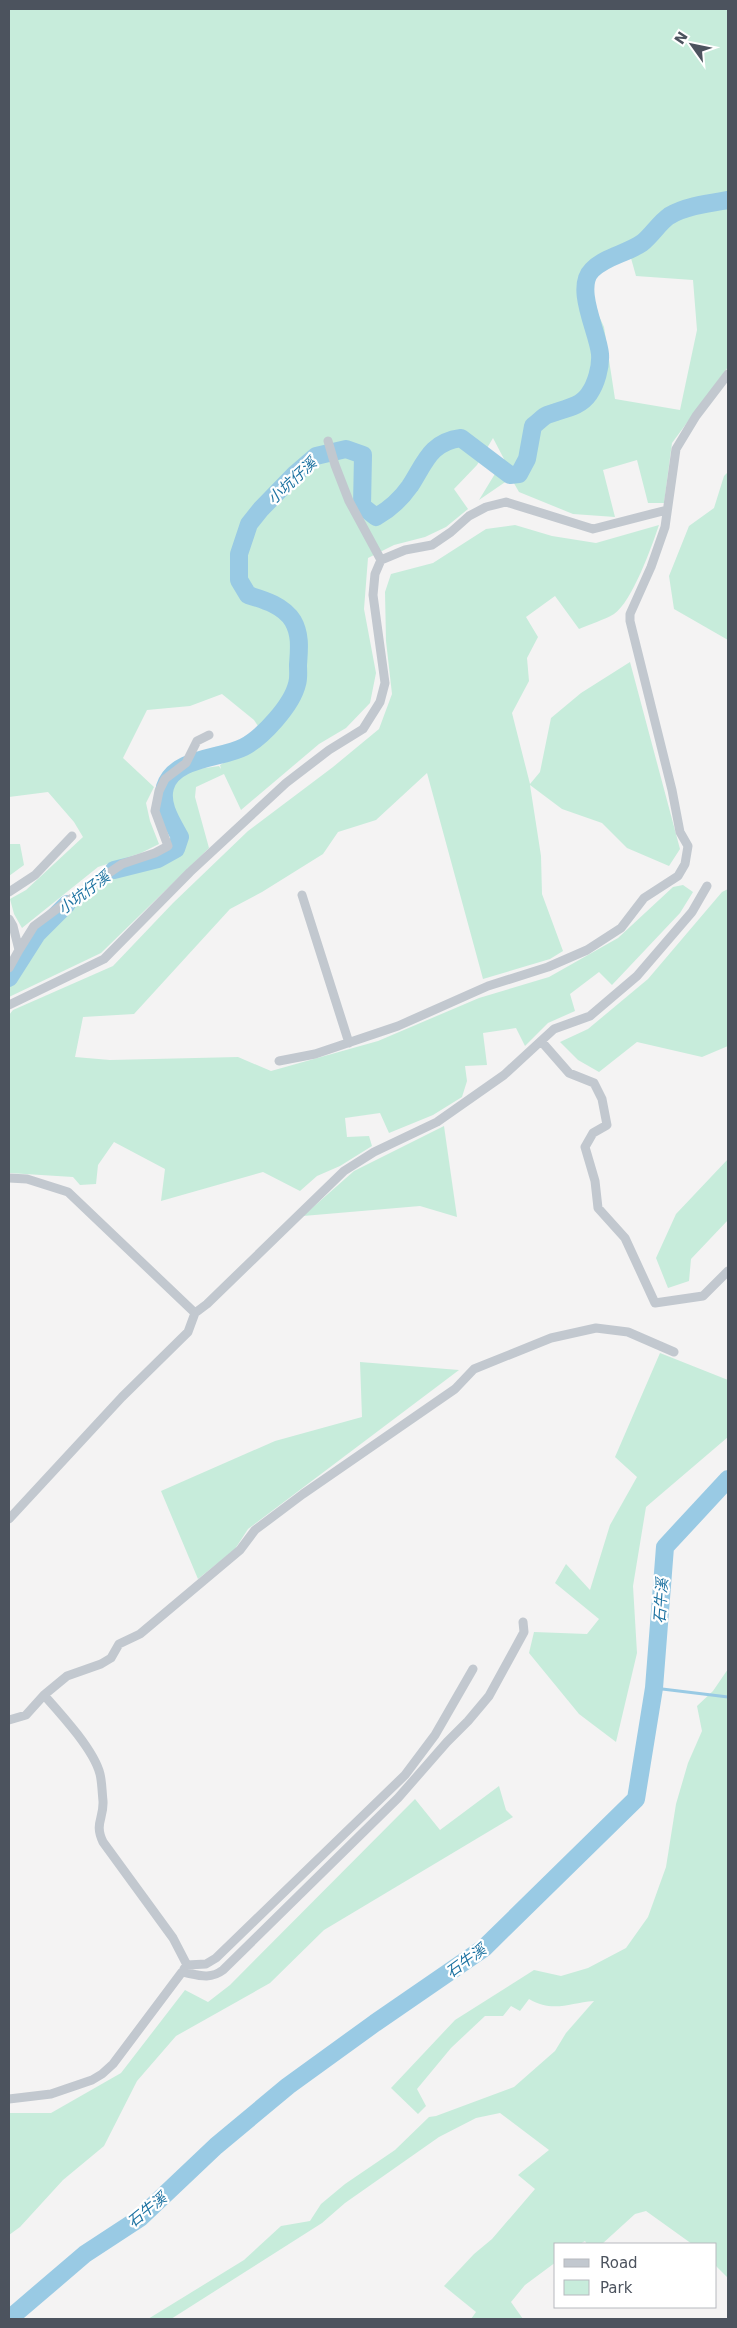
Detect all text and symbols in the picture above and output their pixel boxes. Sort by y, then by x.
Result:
north arrow [667,20,717,70]
text: N [671,29,691,47]
water label: 小坑仔溪 [264,453,322,508]
water label: 小坑仔溪 [55,867,115,918]
water label: 石牛溪 [650,1576,672,1624]
water label: 石牛溪 [443,1939,491,1982]
water label: 石牛溪 [124,2188,172,2231]
legend [554,2243,717,2308]
text: Road [600,2254,638,2272]
text: Park [600,2279,633,2297]

